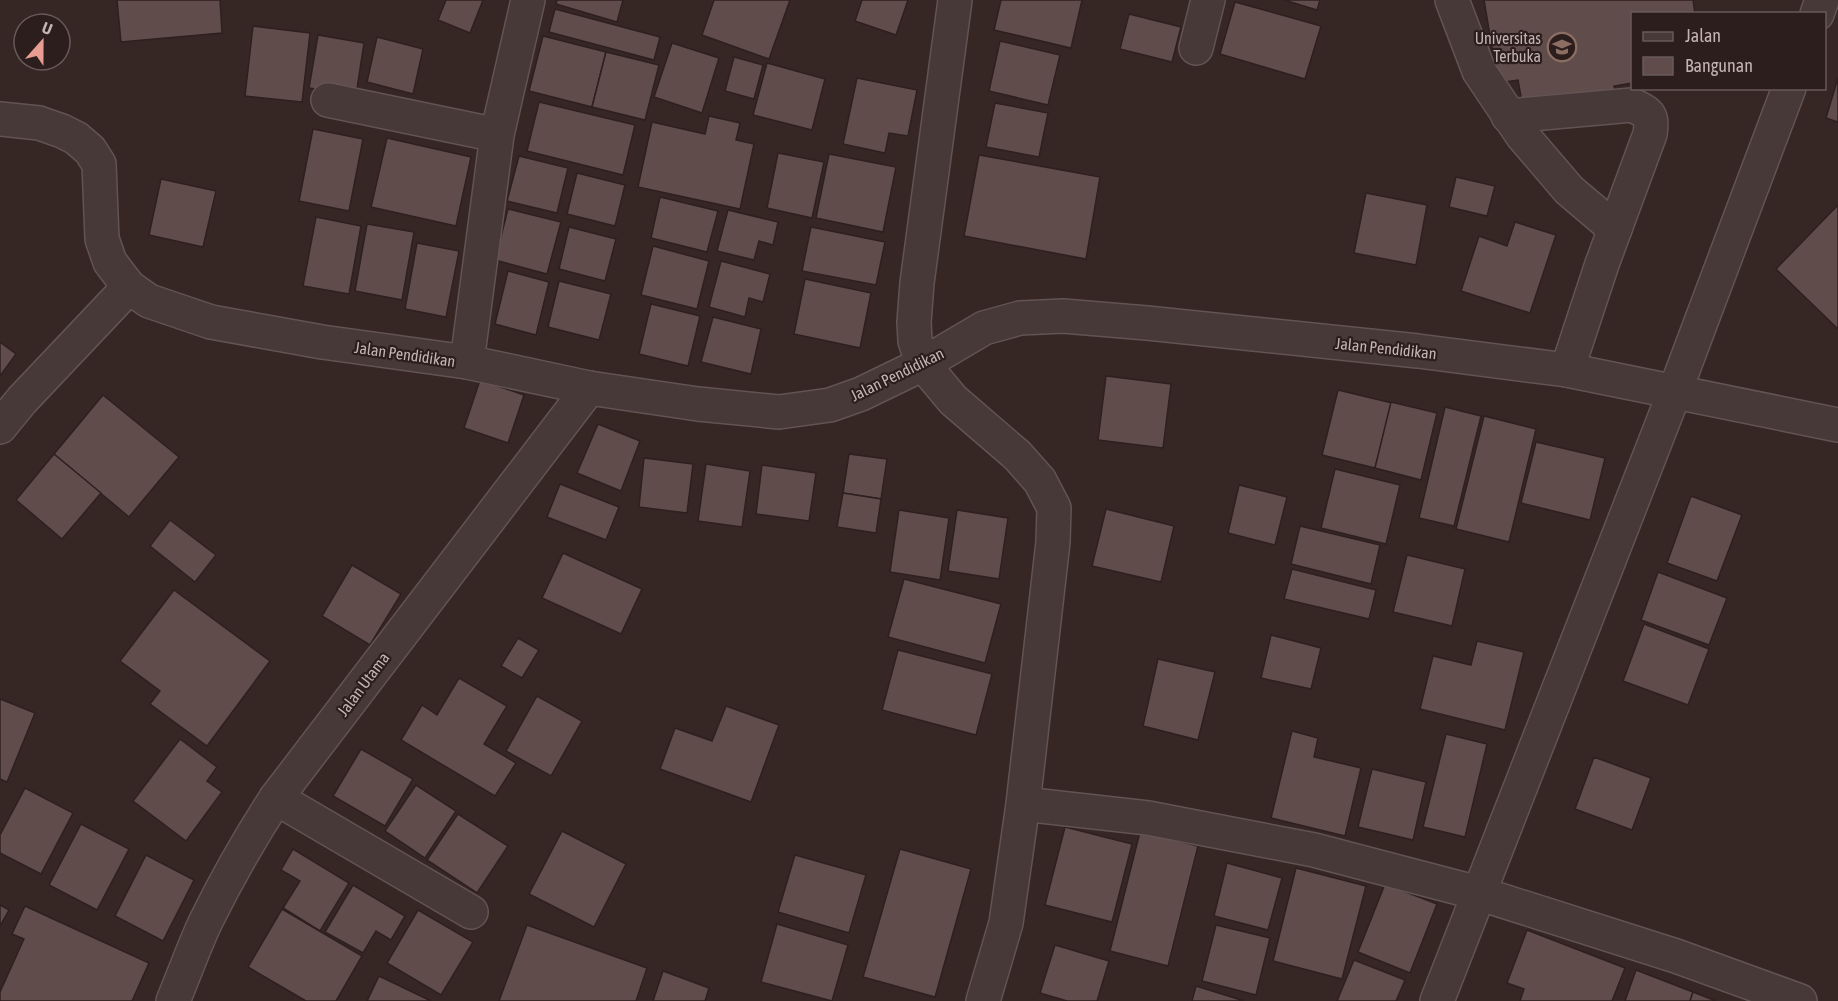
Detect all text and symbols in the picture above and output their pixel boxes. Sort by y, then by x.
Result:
north arrow [12,12,72,72]
legend [1631,12,1826,90]
text: U [40,18,55,38]
text: Jalan [1685,25,1721,46]
place label: Universitas Terbuka [1475,29,1541,65]
school or university icon: Universitas Terbuka [1546,31,1578,63]
text: Bangunan [1685,55,1753,76]
street label: Jalan Pendidikan [1335,334,1437,362]
street label: Jalan Pendidikan [353,338,457,370]
street label: Jalan Pendidikan [847,344,947,404]
street label: Jalan Utama [333,649,393,719]

